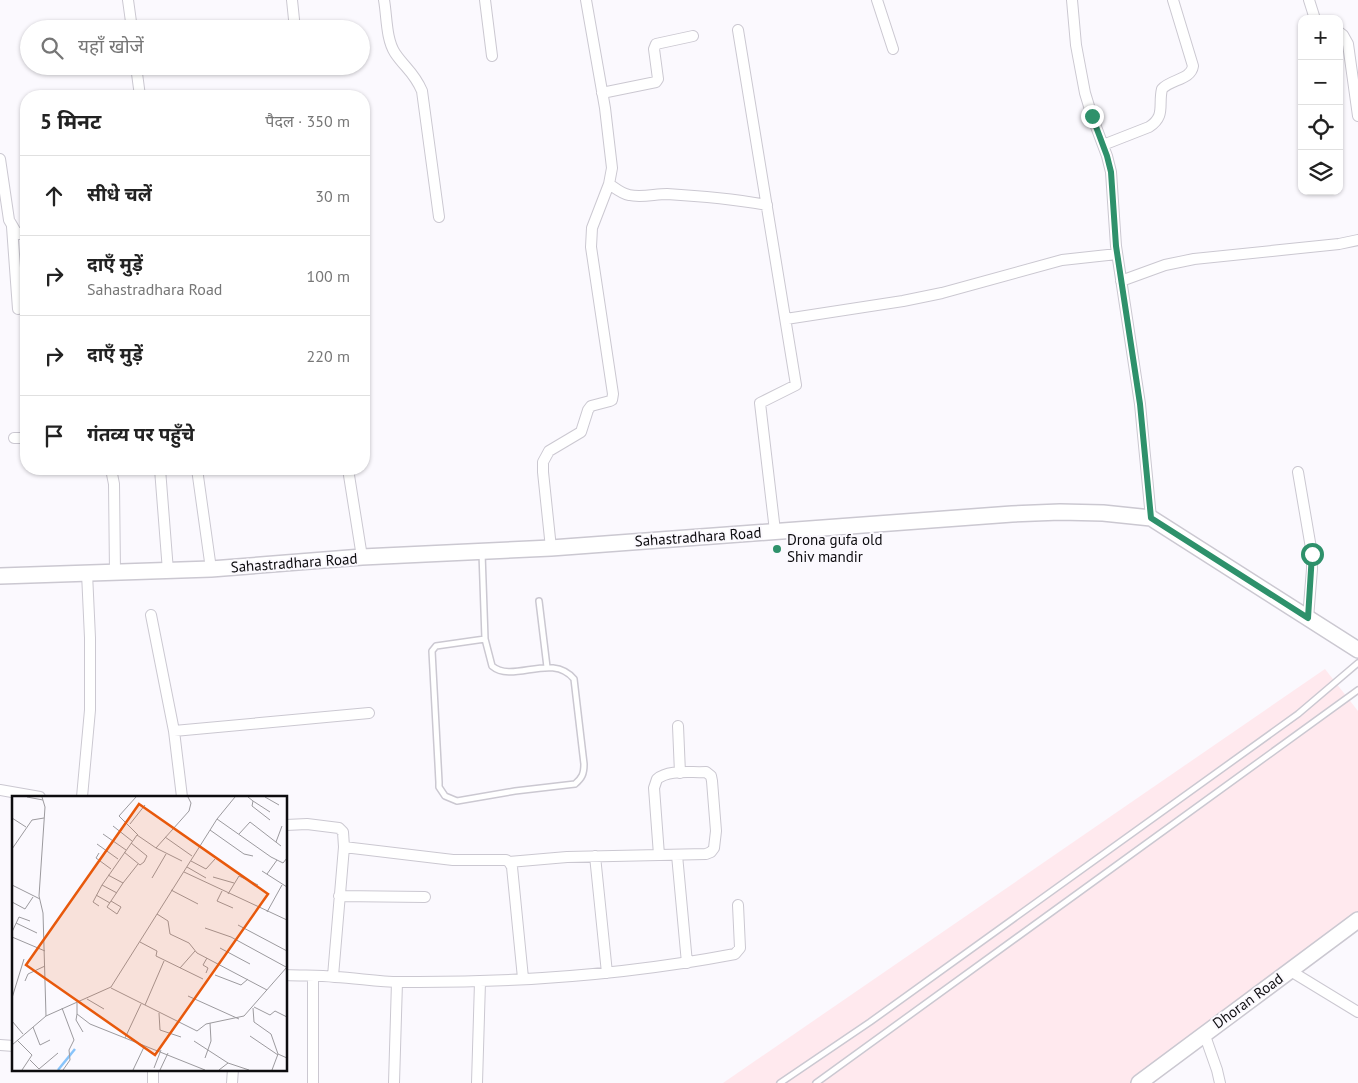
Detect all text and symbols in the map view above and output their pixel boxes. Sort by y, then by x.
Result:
map controls [1298,15,1343,195]
button: + [1298,15,1343,60]
search box [20,20,370,75]
icon: search [38,34,66,62]
text: यहाँ खोजें [78,34,144,58]
button: − [1298,60,1343,105]
route end [1081,105,1104,128]
button: locate [1298,105,1343,150]
text: 5 मिनट [40,108,101,135]
text: पैदल · 350 m [265,111,350,131]
button: layers [1298,150,1343,195]
icon: ahead [40,182,68,210]
text: सीधे चलें [87,182,152,206]
text: 30 m [315,186,350,206]
text: दाएँ मुड़ें [87,252,143,276]
icon: right [40,262,68,290]
text: 100 m [307,266,350,286]
text: Sahastradhara Road [87,279,222,299]
icon: right [40,342,68,370]
text: दाएँ मुड़ें [87,342,143,366]
text: 220 m [307,346,350,366]
icon: arrive [40,422,68,450]
text: गंतव्य पर पहुँचे [87,422,194,446]
street label: Sahastradhara Road [634,523,762,550]
place label: Drona gufa old Shiv mandir [787,530,882,566]
marker: Drona gufa old Shiv mandir [771,543,783,555]
route start [1301,543,1324,566]
street label: Sahastradhara Road [230,549,358,576]
inset map [12,796,288,1070]
street label: Dhoran Road [1209,969,1287,1033]

